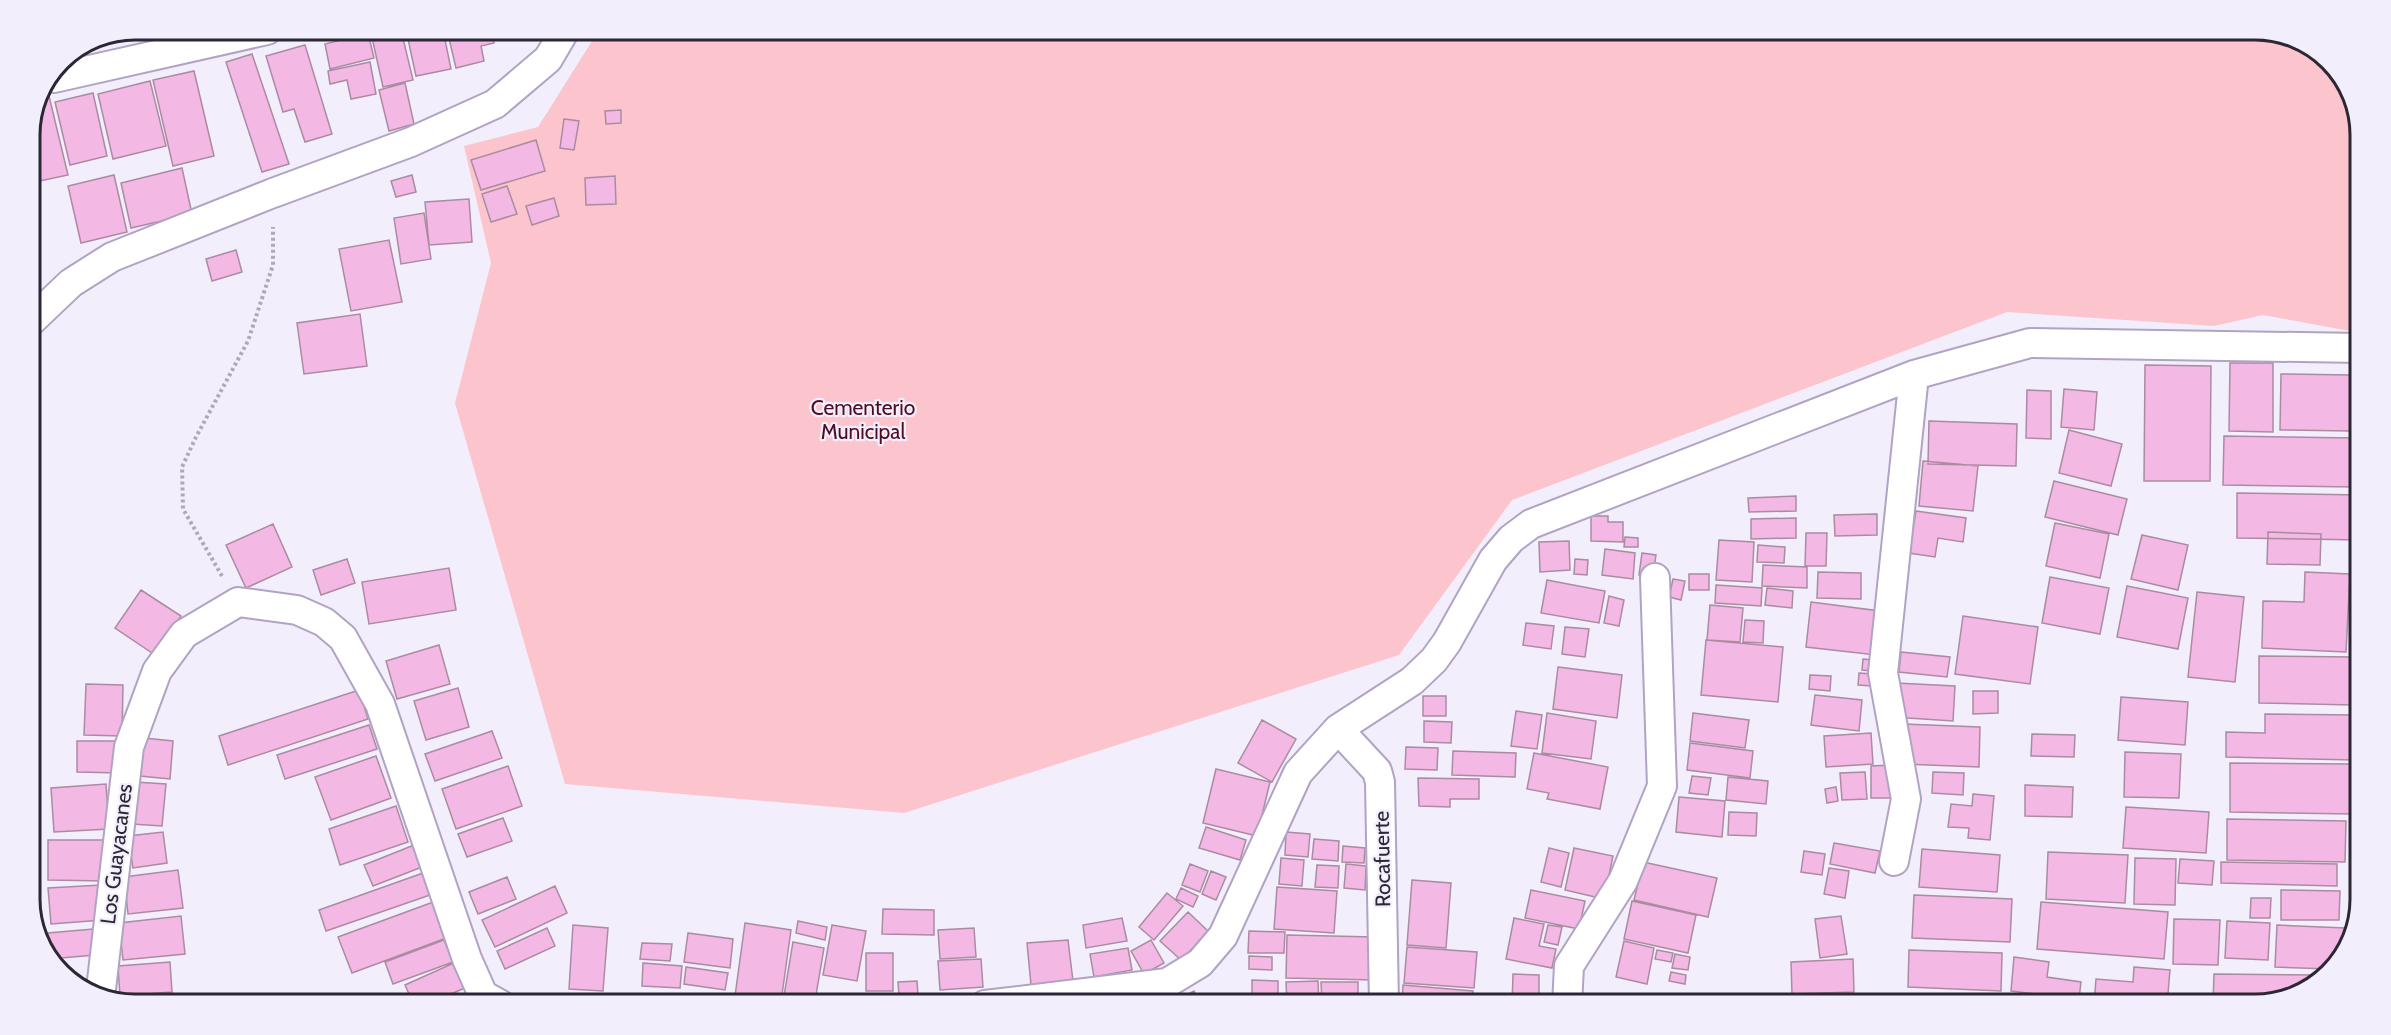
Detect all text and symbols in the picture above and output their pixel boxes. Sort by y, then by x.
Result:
park label: Cementerio Municipal [811,395,915,444]
street label: Los Guayacanes [95,782,137,926]
street label: Rocafuerte [1369,810,1395,907]

